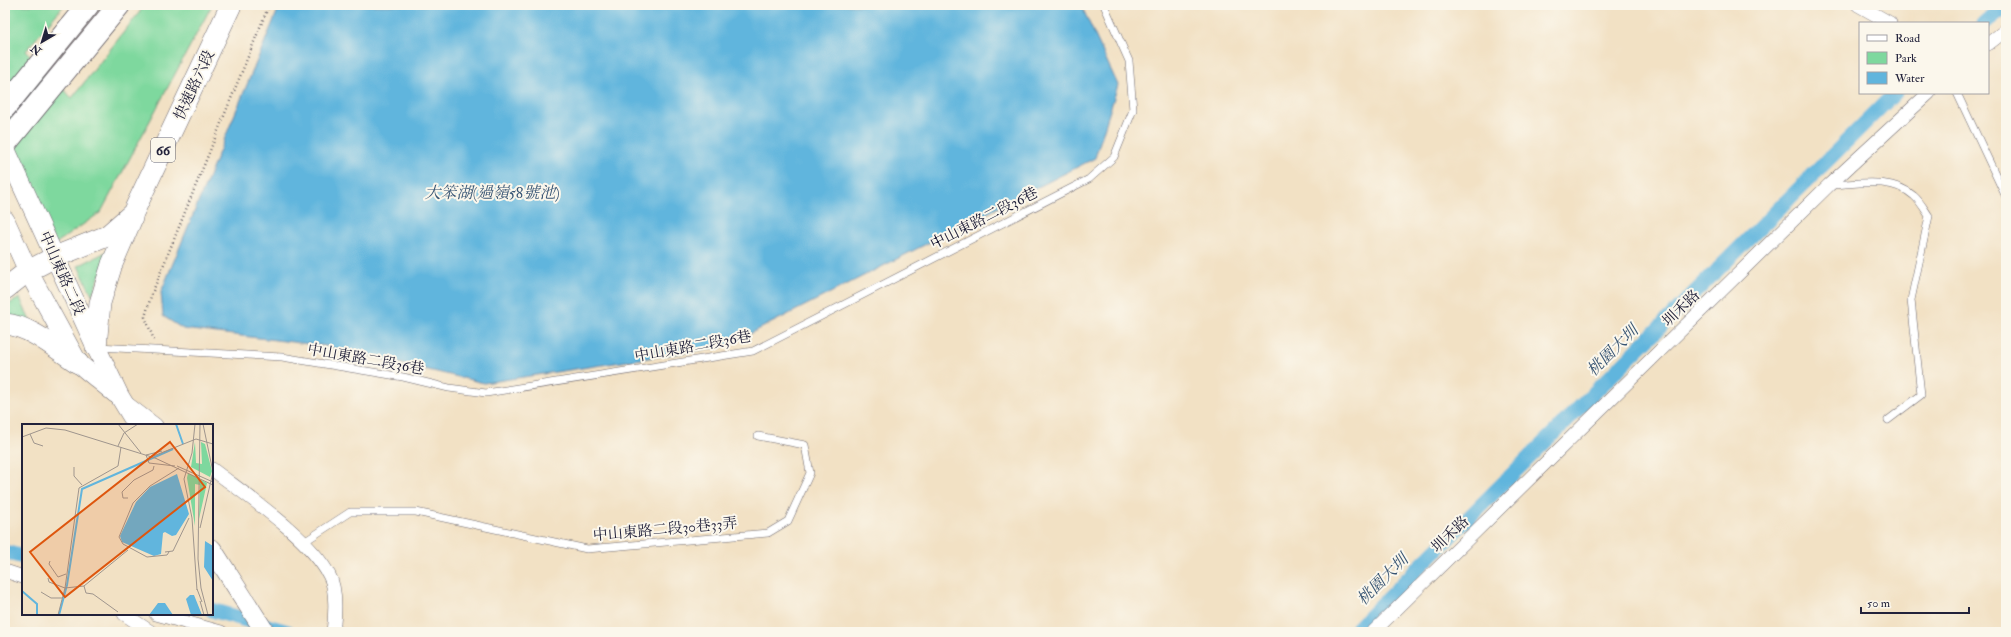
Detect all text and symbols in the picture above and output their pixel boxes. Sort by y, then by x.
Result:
north arrow [22,22,62,62]
legend [1859,22,1989,94]
text: Road [1895,31,1920,46]
text: N [27,41,45,58]
street label: 快速路六段 [170,47,219,123]
text: Park [1895,51,1917,66]
text: Water [1894,71,1925,86]
road number: 66 [151,138,175,162]
water label: 大笨湖(過嶺58號池) [425,183,559,203]
street label: 中山東路二段36巷 [927,183,1041,254]
street label: 中山東路二段 [35,228,89,318]
street label: 圳禾路 [1659,286,1704,331]
water label: 桃園大圳 [1583,319,1645,380]
street label: 中山東路二段36巷 [633,327,753,366]
street label: 中山東路二段36巷 [306,340,426,379]
inset map [22,424,213,615]
street label: 圳禾路 [1428,512,1473,557]
street label: 中山東路二段30巷33弄 [592,514,738,545]
water label: 桃園大圳 [1353,548,1415,609]
scale bar [1861,589,1969,615]
text: 50 m [1867,596,1891,611]

